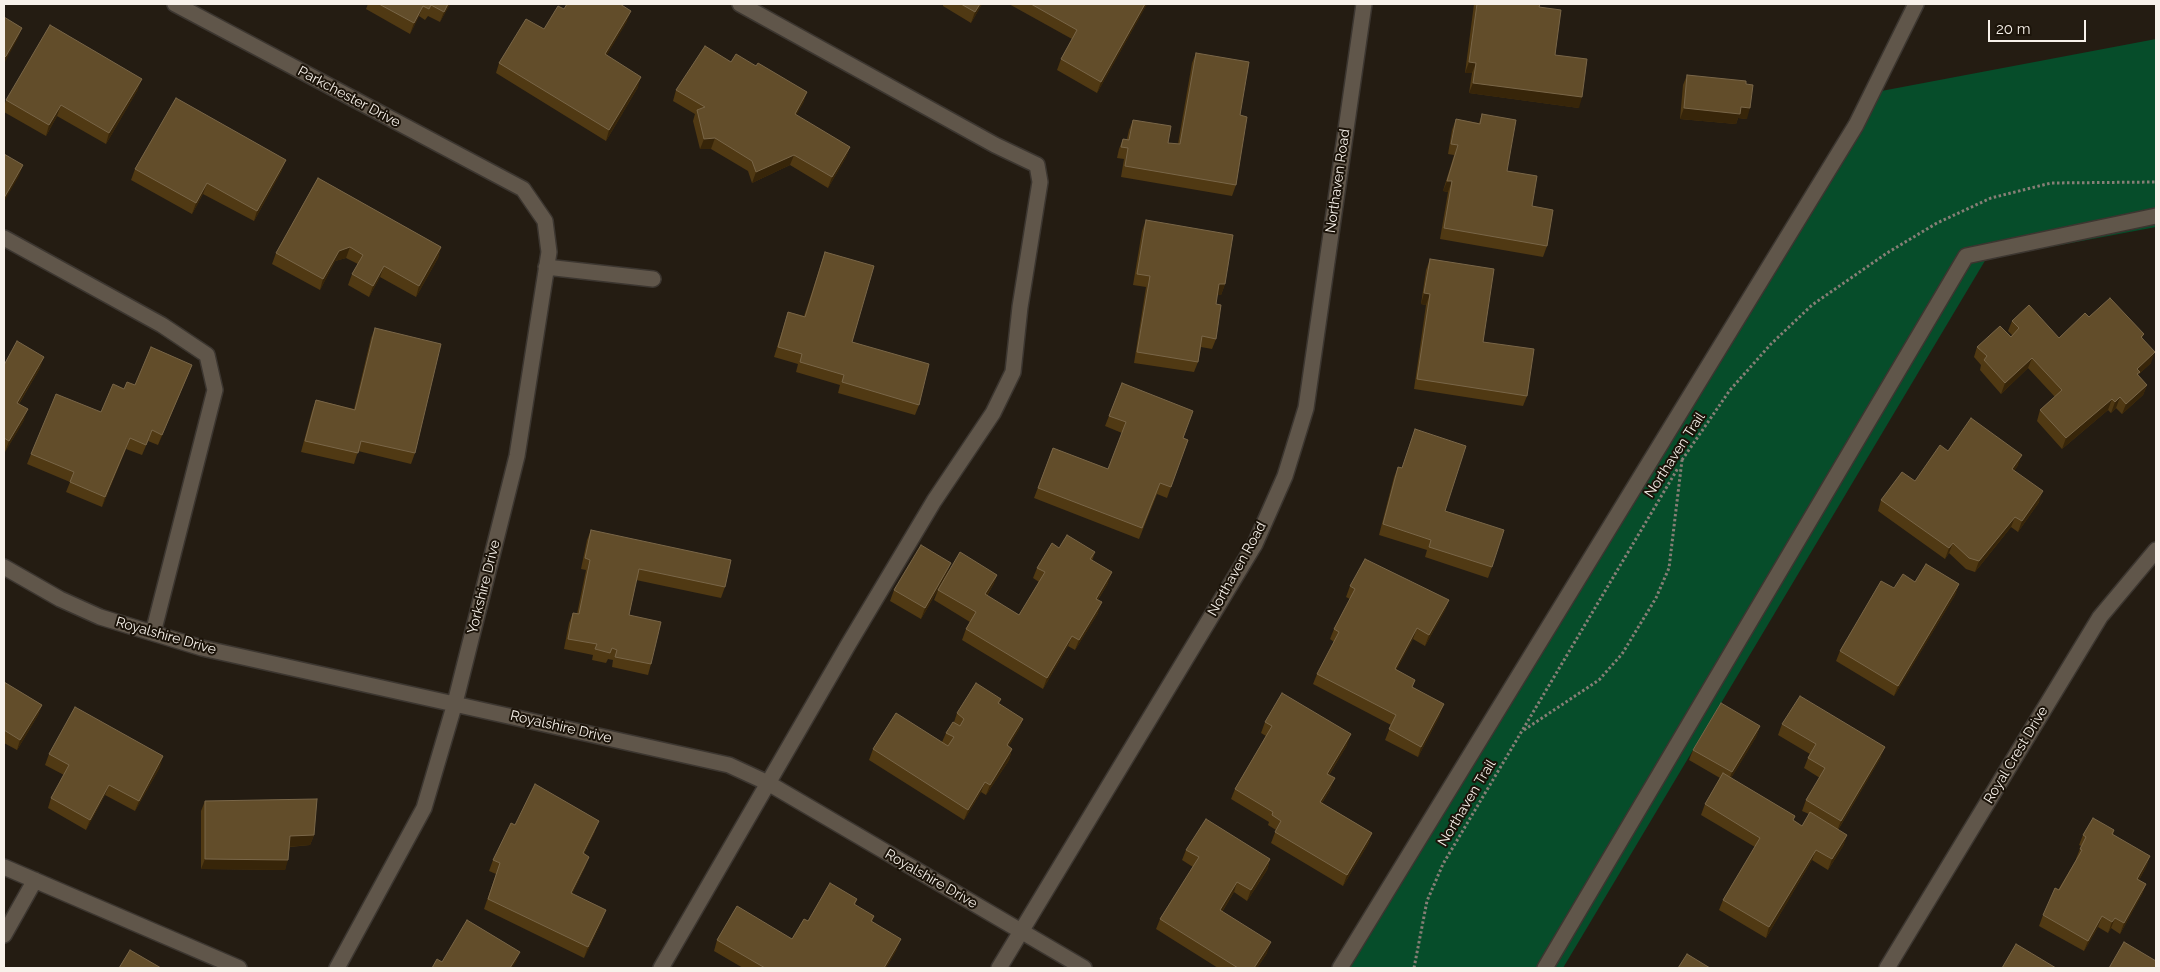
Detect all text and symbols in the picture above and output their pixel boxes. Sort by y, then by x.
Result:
scale bar [1990,10,2088,42]
text: 20 m [1996,20,2031,38]
street label: Parkchester Drive [295,63,403,131]
street label: Northaven Road [1322,128,1354,234]
street label: Northaven Trail [1641,409,1709,501]
street label: Northaven Road [1204,519,1270,619]
street label: Yorkshire Drive [464,538,504,636]
street label: Royalshire Drive [114,614,218,658]
street label: Royal Crest Drive [1980,703,2052,807]
street label: Royalshire Drive [509,707,613,747]
street label: Northaven Trail [1435,757,1499,849]
street label: Royalshire Drive [882,846,980,912]

